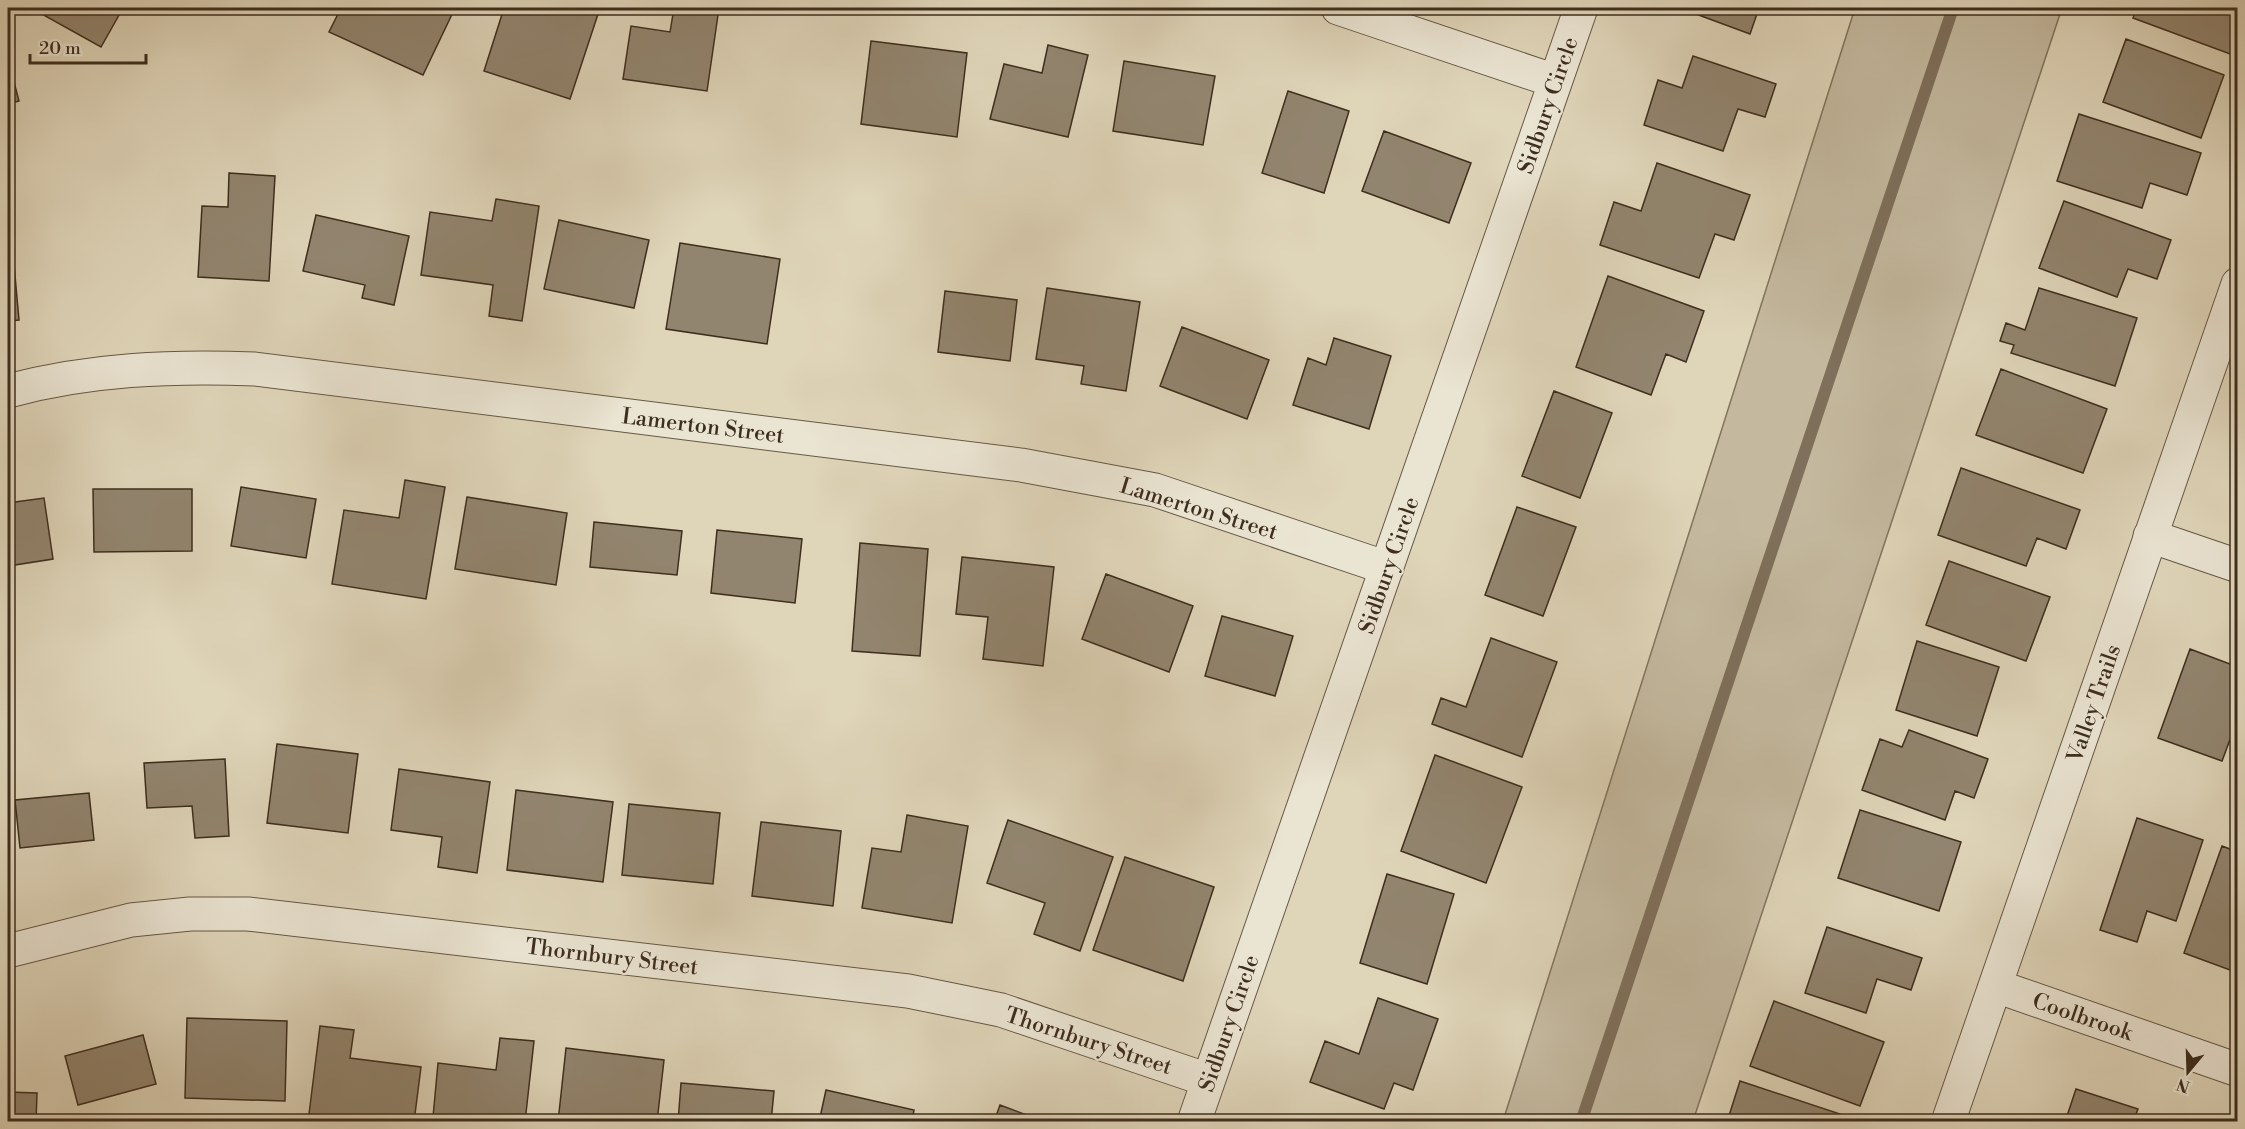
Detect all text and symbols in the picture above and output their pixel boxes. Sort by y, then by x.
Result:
scale bar [30,27,146,65]
street label: Sidbury Circle [1512,33,1584,178]
text: 20 m [39,37,81,60]
street label: Lamerton Street [620,403,786,450]
street label: Lamerton Street [1116,473,1281,546]
street label: Sidbury Circle [1353,493,1425,638]
street label: Valley Trails [2061,641,2127,767]
street label: Thornbury Street [524,933,700,982]
street label: Sidbury Circle [1193,951,1265,1096]
street label: Coolbrook [2029,988,2138,1048]
street label: Thornbury Street [1002,1002,1176,1081]
north arrow [2158,1042,2218,1102]
text: N [2174,1074,2193,1097]

